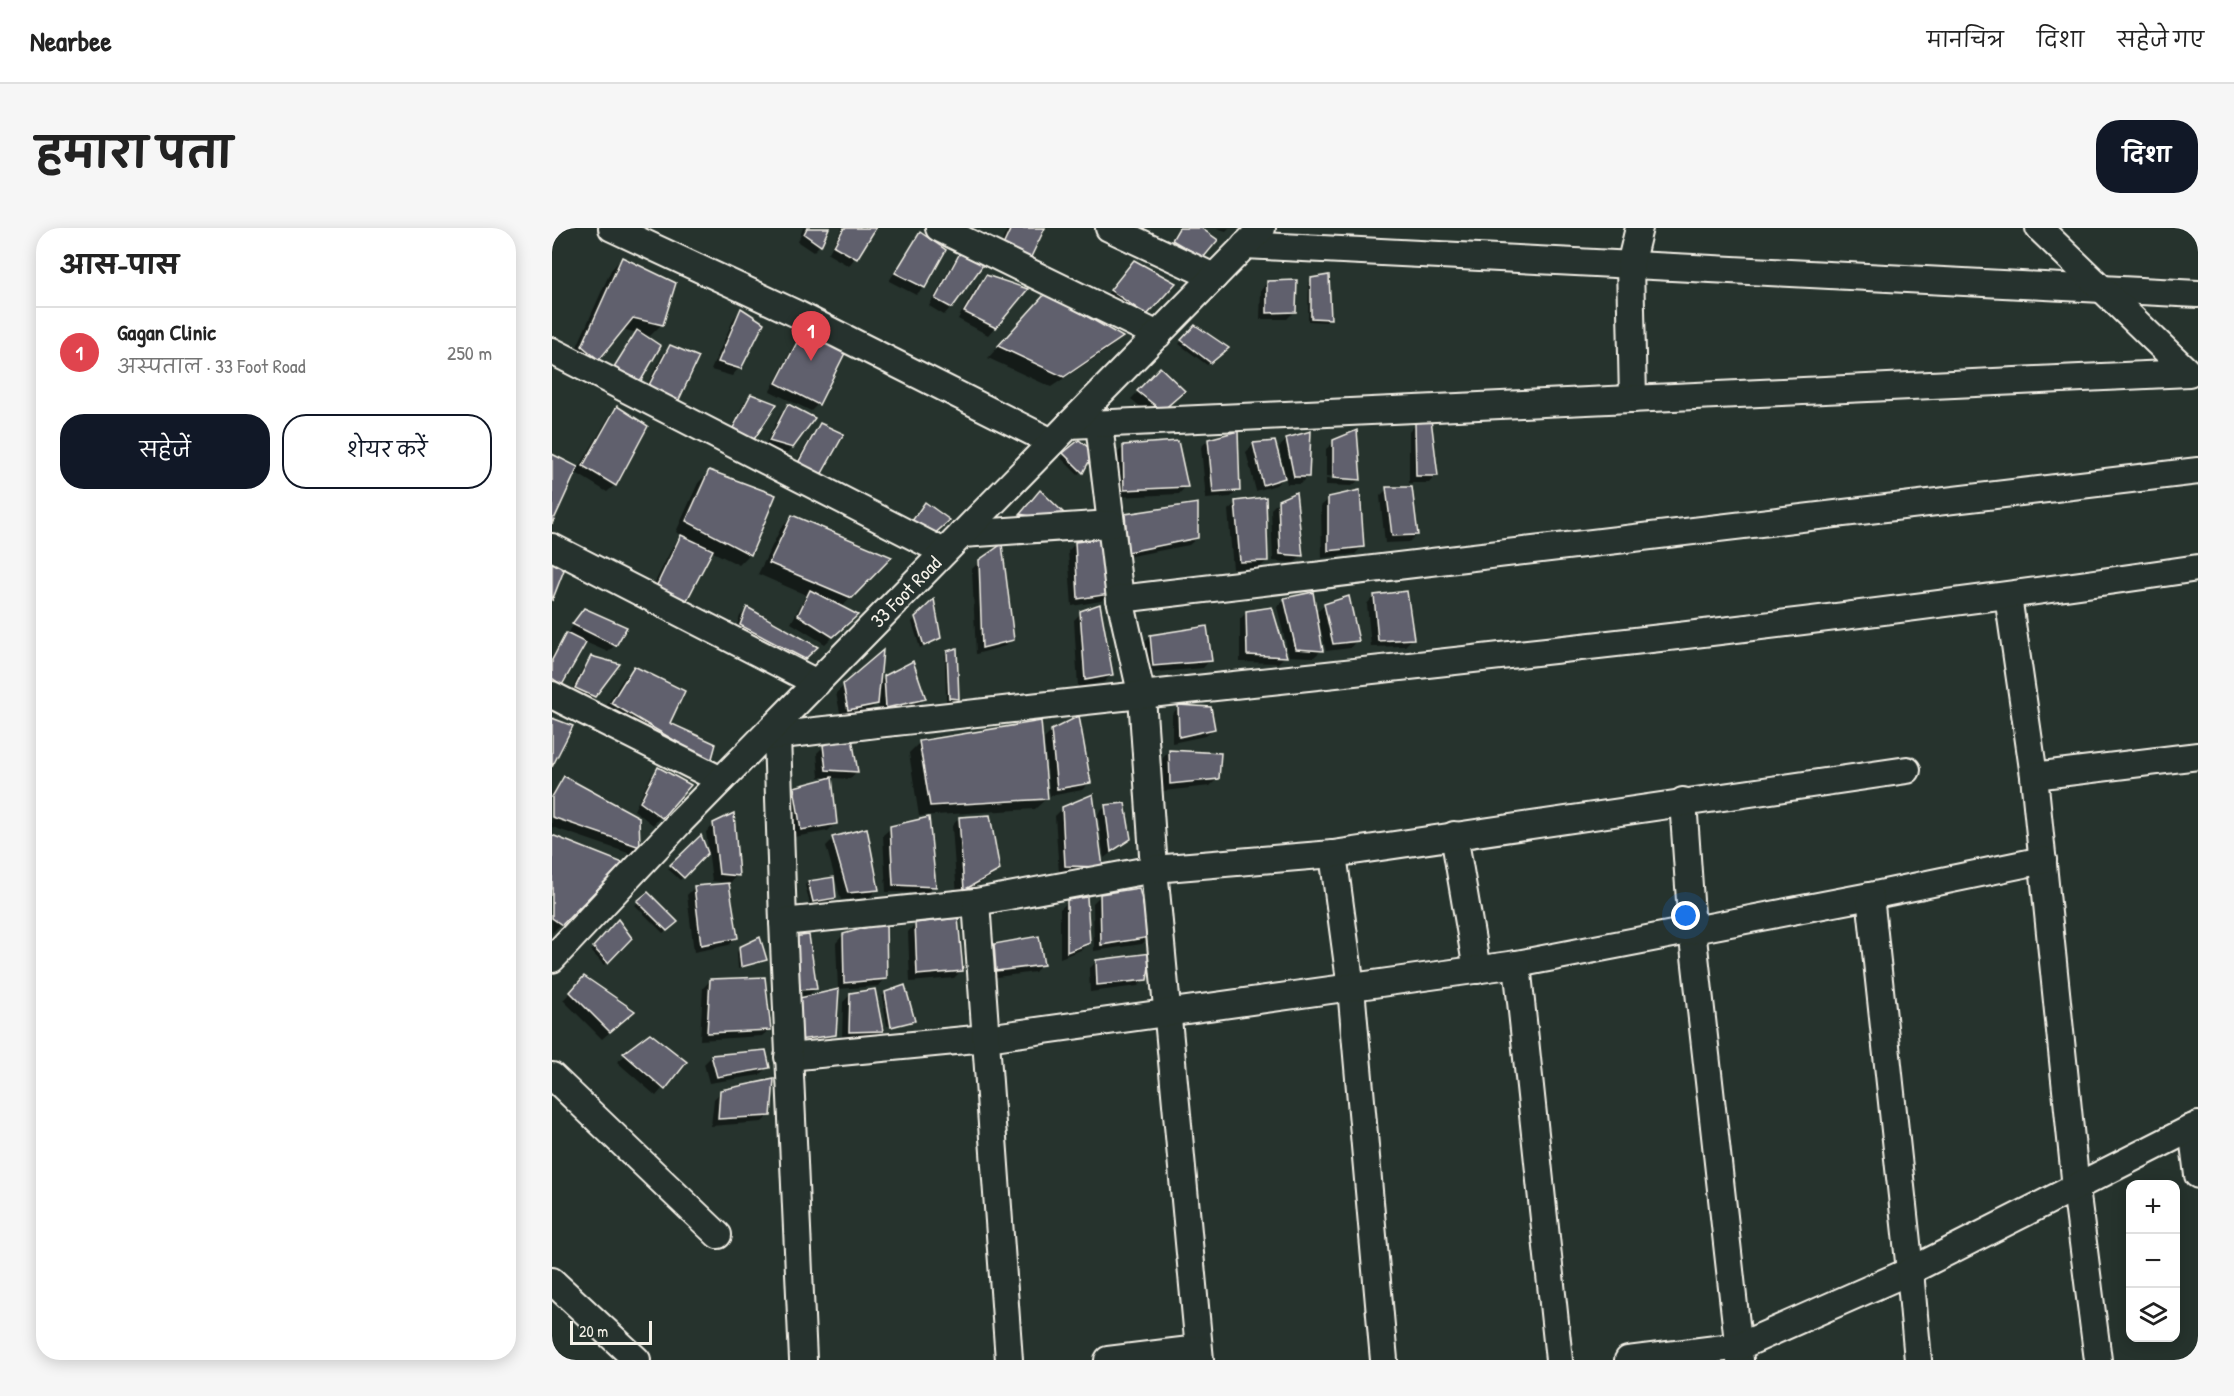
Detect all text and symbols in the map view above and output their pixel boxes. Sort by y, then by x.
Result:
text: Nearbee [30,22,112,60]
text: मानचित्र [1927,25,2004,54]
text: दिशा [2037,25,2084,54]
text: सहेजे गए [2117,25,2204,54]
button: दिशा [2096,120,2198,193]
text: हमारा पता [36,123,232,180]
text: आस-पास [60,247,179,282]
pin: 1 [792,312,830,361]
text: Gagan Clinic [117,317,216,347]
text: 1 [76,339,83,366]
text: 250 m [447,339,492,366]
text: अस्पताल · 33 Foot Road [117,352,306,379]
button: सहेजें [60,414,270,489]
button: शेयर करें [282,414,492,489]
street label: 33 Foot Road [864,549,947,633]
your location [1671,901,1700,930]
map controls [2126,1180,2180,1342]
button: + [2126,1180,2180,1234]
button: − [2126,1234,2180,1288]
button: layers [2126,1288,2180,1342]
scale bar [570,1318,652,1346]
text: 20 m [579,1320,608,1342]

